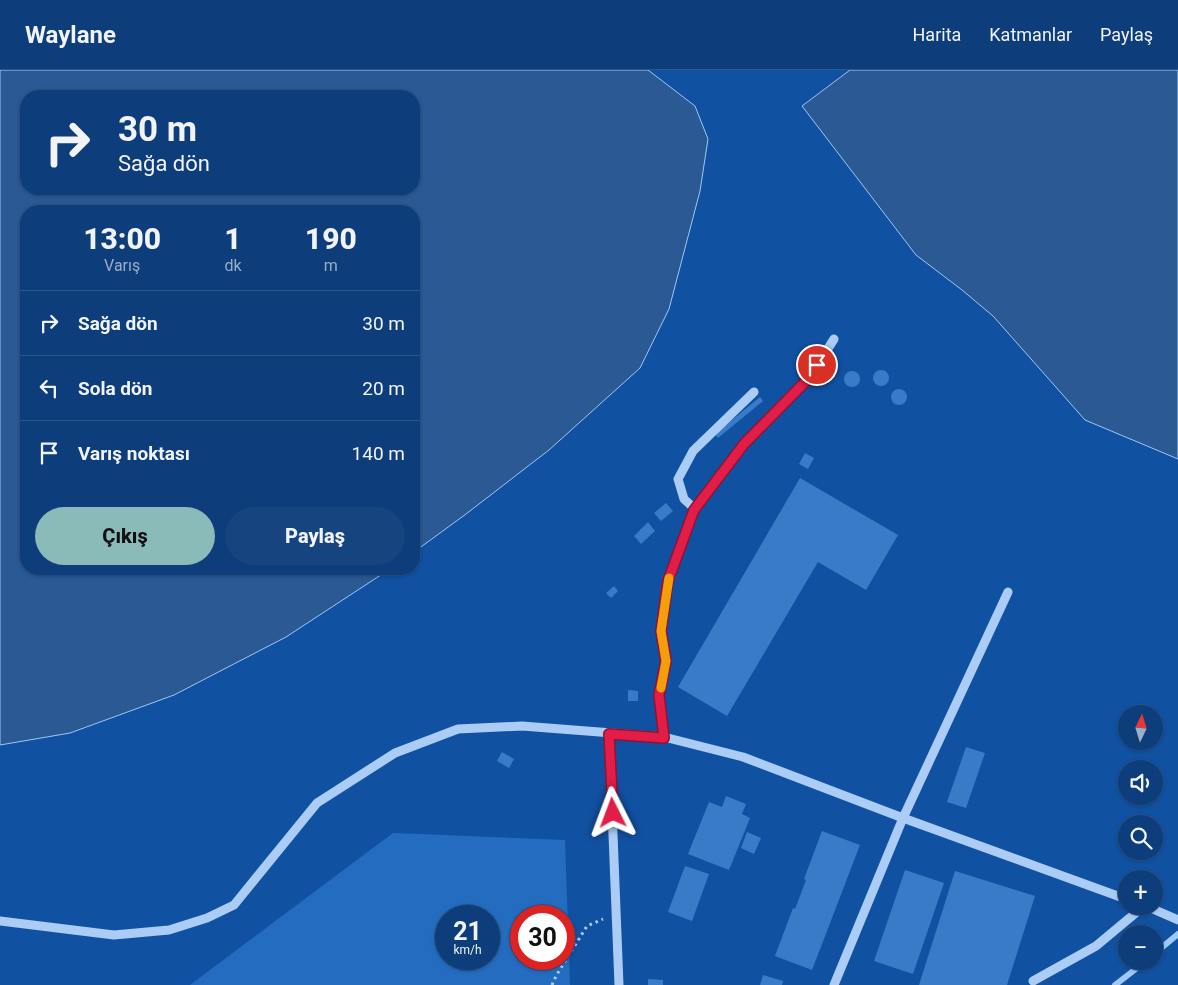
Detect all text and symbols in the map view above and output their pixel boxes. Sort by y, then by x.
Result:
text: Waylane [25,21,116,49]
text: Harita [913,24,961,45]
text: Katmanlar [989,24,1072,45]
text: Paylaş [1100,24,1153,45]
text: 30 m [118,109,197,150]
icon: right [35,110,100,175]
text: Sağa dön [118,151,210,176]
text: 13:00 [83,221,161,256]
text: 1 [224,221,242,256]
text: 190 [305,221,357,256]
text: Varış [104,256,140,275]
text: dk [224,256,242,275]
text: m [324,256,338,275]
icon: right [35,309,63,337]
text: Sağa dön [78,312,158,335]
text: 30 m [362,312,405,335]
pin [796,344,838,386]
icon: arrive [803,351,831,379]
icon: left [35,374,63,402]
text: Sola dön [78,377,152,400]
text: 20 m [362,377,405,400]
icon: arrive [35,439,63,467]
text: Varış noktası [78,442,190,465]
text: 140 m [352,442,405,465]
button: Çıkış [35,507,215,565]
button: Paylaş [225,507,405,565]
north arrow [1118,705,1162,750]
map controls [1118,705,1163,970]
button: sound [1118,760,1163,805]
position arrow [586,786,638,838]
button: search [1118,815,1163,860]
button: + [1118,870,1163,915]
speed limit sign: 30 [510,905,575,970]
text: 21 [453,917,482,946]
button: − [1118,925,1163,970]
text: km/h [453,943,482,957]

